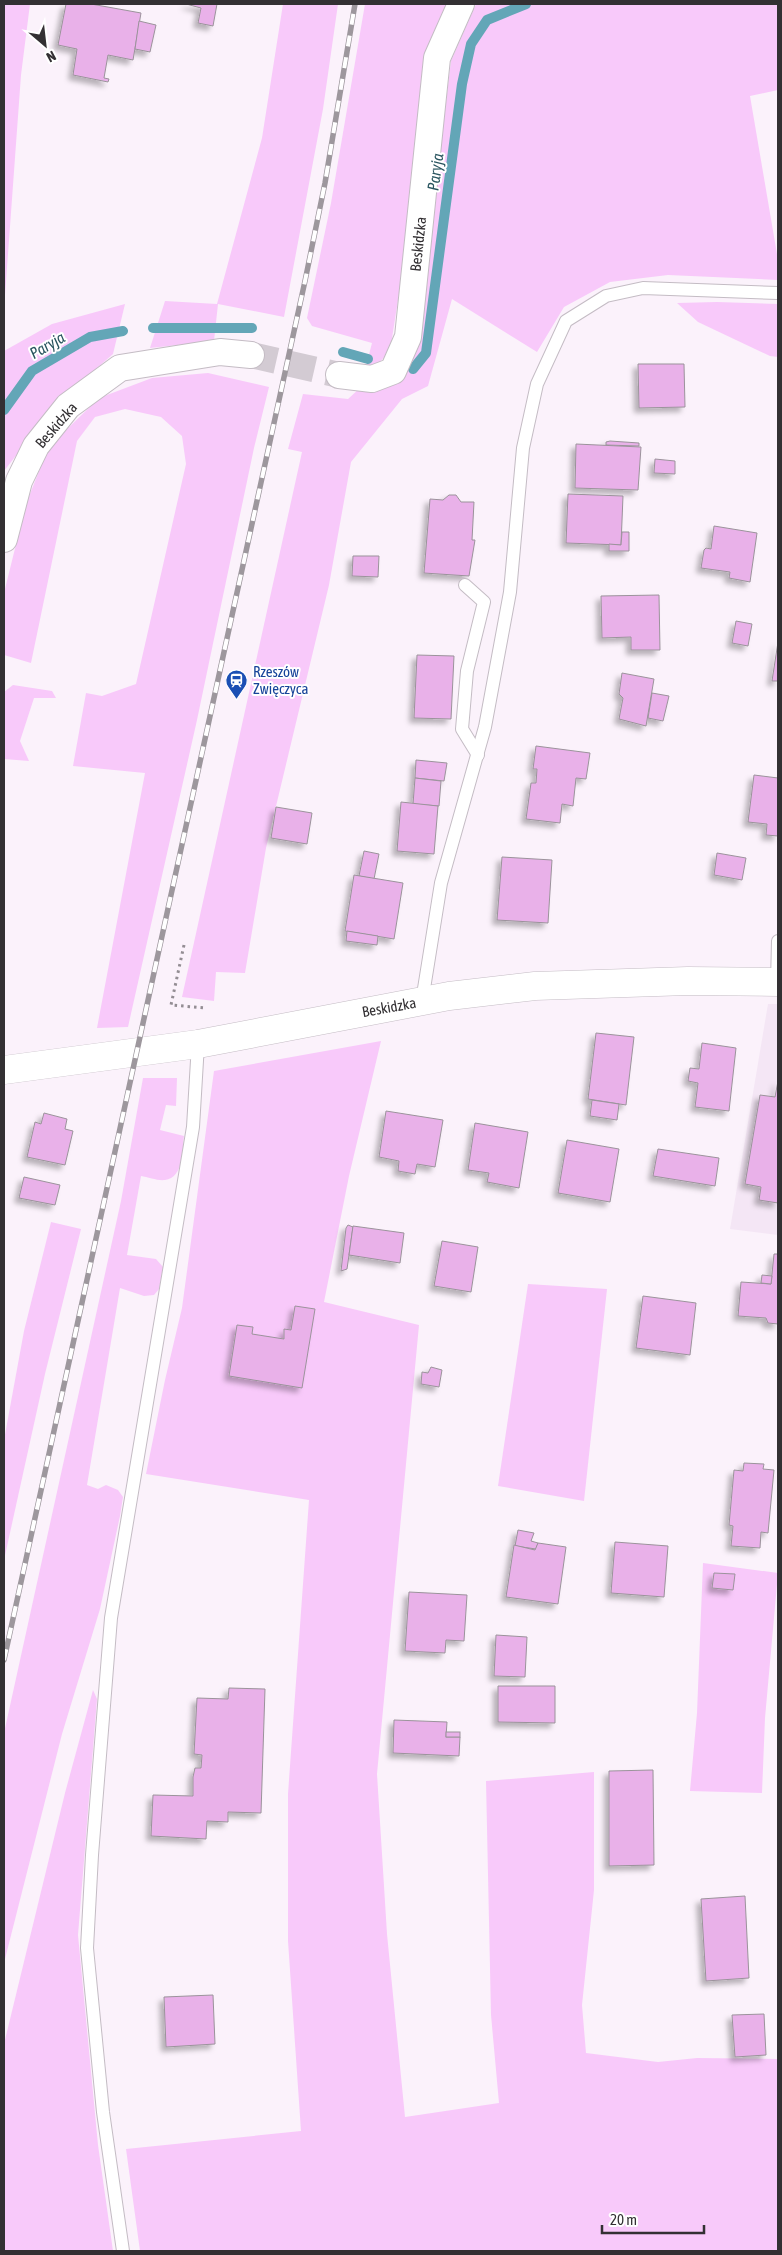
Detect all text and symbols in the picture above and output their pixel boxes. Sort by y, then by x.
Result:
north arrow [20,20,70,70]
text: N [44,47,59,65]
water label: Paryja [423,152,448,192]
street label: Beskidzka [407,216,429,272]
water label: Paryja [26,328,69,363]
street label: Beskidzka [32,399,80,451]
place label: Rzeszów Zwięczyca [253,663,308,697]
station icon: Rzeszów Zwięczyca [225,668,249,699]
street label: Beskidzka [360,994,418,1020]
scale bar [602,2202,704,2234]
text: 20 m [610,2211,637,2228]

